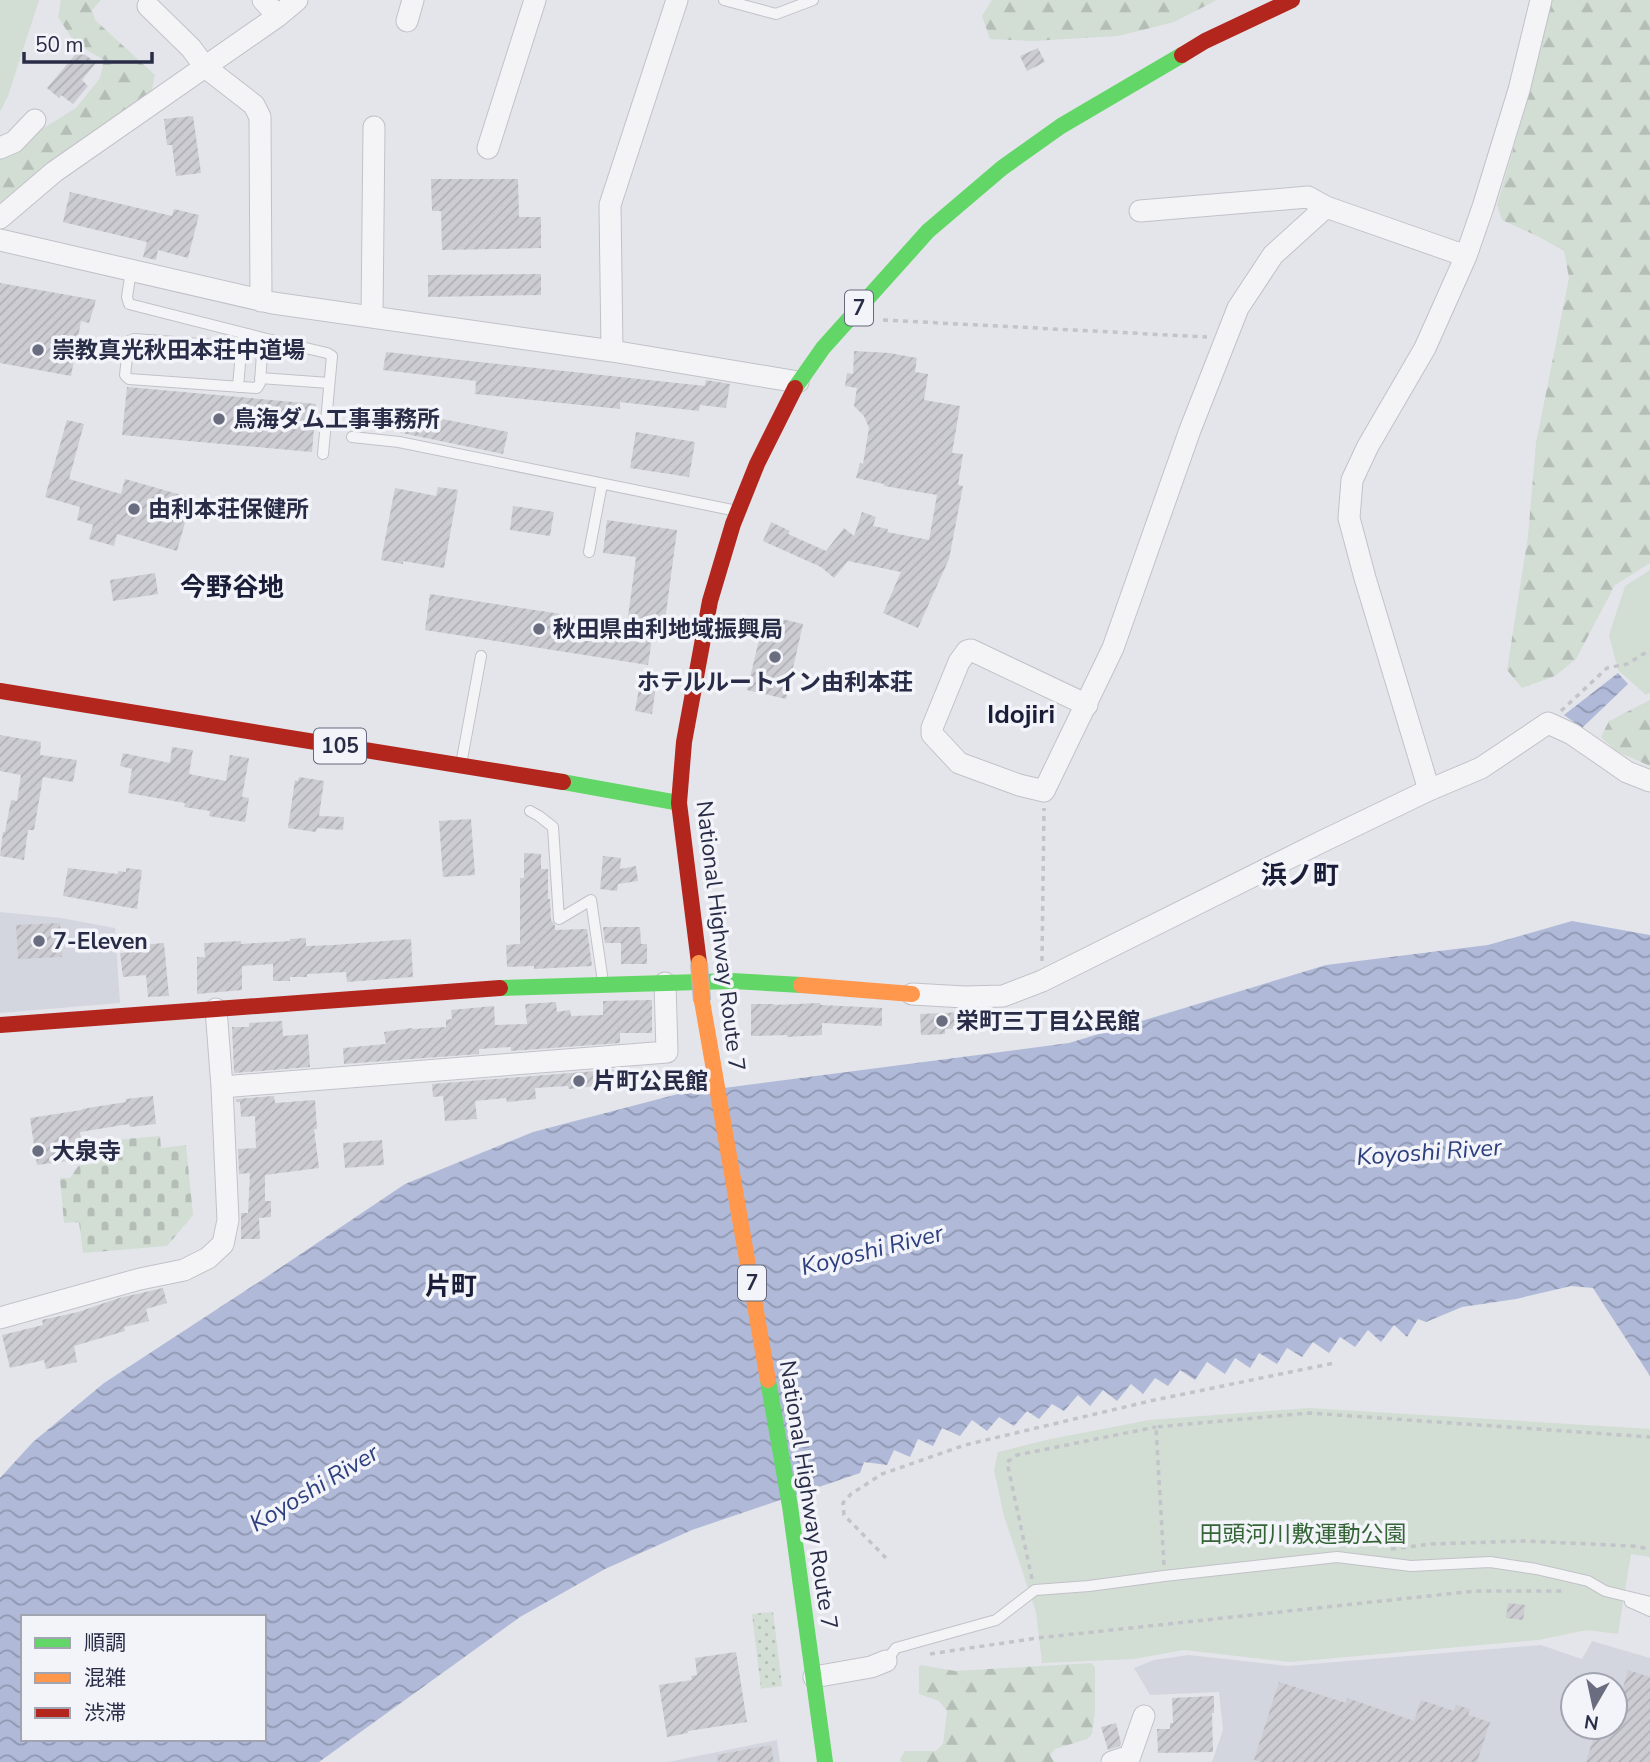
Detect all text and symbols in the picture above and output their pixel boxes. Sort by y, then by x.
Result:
scale bar [24,21,152,65]
text: 50 m [35,31,84,59]
road number: 7 [845,290,873,326]
place label: 崇教真光秋田本荘中道場 [52,335,305,366]
marker: 崇教真光秋田本荘中道場 [30,342,46,358]
place label: 鳥海ダム工事事務所 [233,404,440,435]
marker: 鳥海ダム工事事務所 [211,411,227,427]
place label: 由利本荘保健所 [148,494,309,525]
marker: 由利本荘保健所 [126,501,142,517]
district label: 今野谷地 [180,570,284,605]
place label: 秋田県由利地域振興局 [553,614,783,645]
marker: 秋田県由利地域振興局 [531,621,547,637]
marker: ホテルルートイン由利本荘 [767,649,783,665]
place label: ホテルルートイン由利本荘 [637,667,913,698]
district label: Idojiri [987,697,1055,732]
road number: 105 [314,728,366,764]
street label: National Highway Route 7 [689,799,752,1073]
district label: 浜ノ町 [1261,858,1339,893]
place label: 7-Eleven [53,926,148,957]
marker: 7-Eleven [31,933,47,949]
place label: 栄町三丁目公民館 [956,1006,1140,1037]
marker: 栄町三丁目公民館 [934,1013,950,1029]
place label: 片町公民館 [593,1066,708,1097]
marker: 片町公民館 [571,1073,587,1089]
water label: Koyoshi River [1355,1131,1504,1173]
place label: 大泉寺 [52,1136,121,1167]
marker: 大泉寺 [30,1143,46,1159]
water label: Koyoshi River [798,1217,948,1283]
road number: 7 [738,1266,766,1300]
district label: 片町 [425,1269,477,1304]
street label: National Highway Route 7 [772,1358,845,1632]
water label: Koyoshi River [243,1436,386,1539]
park label: 田頭河川敷運動公園 [1200,1519,1407,1550]
legend [21,1615,266,1741]
text: 順調 [84,1629,126,1657]
text: 混雑 [84,1664,126,1692]
north arrow [1559,1671,1629,1741]
text: 渋滞 [84,1699,126,1727]
text: N [1582,1708,1601,1736]

